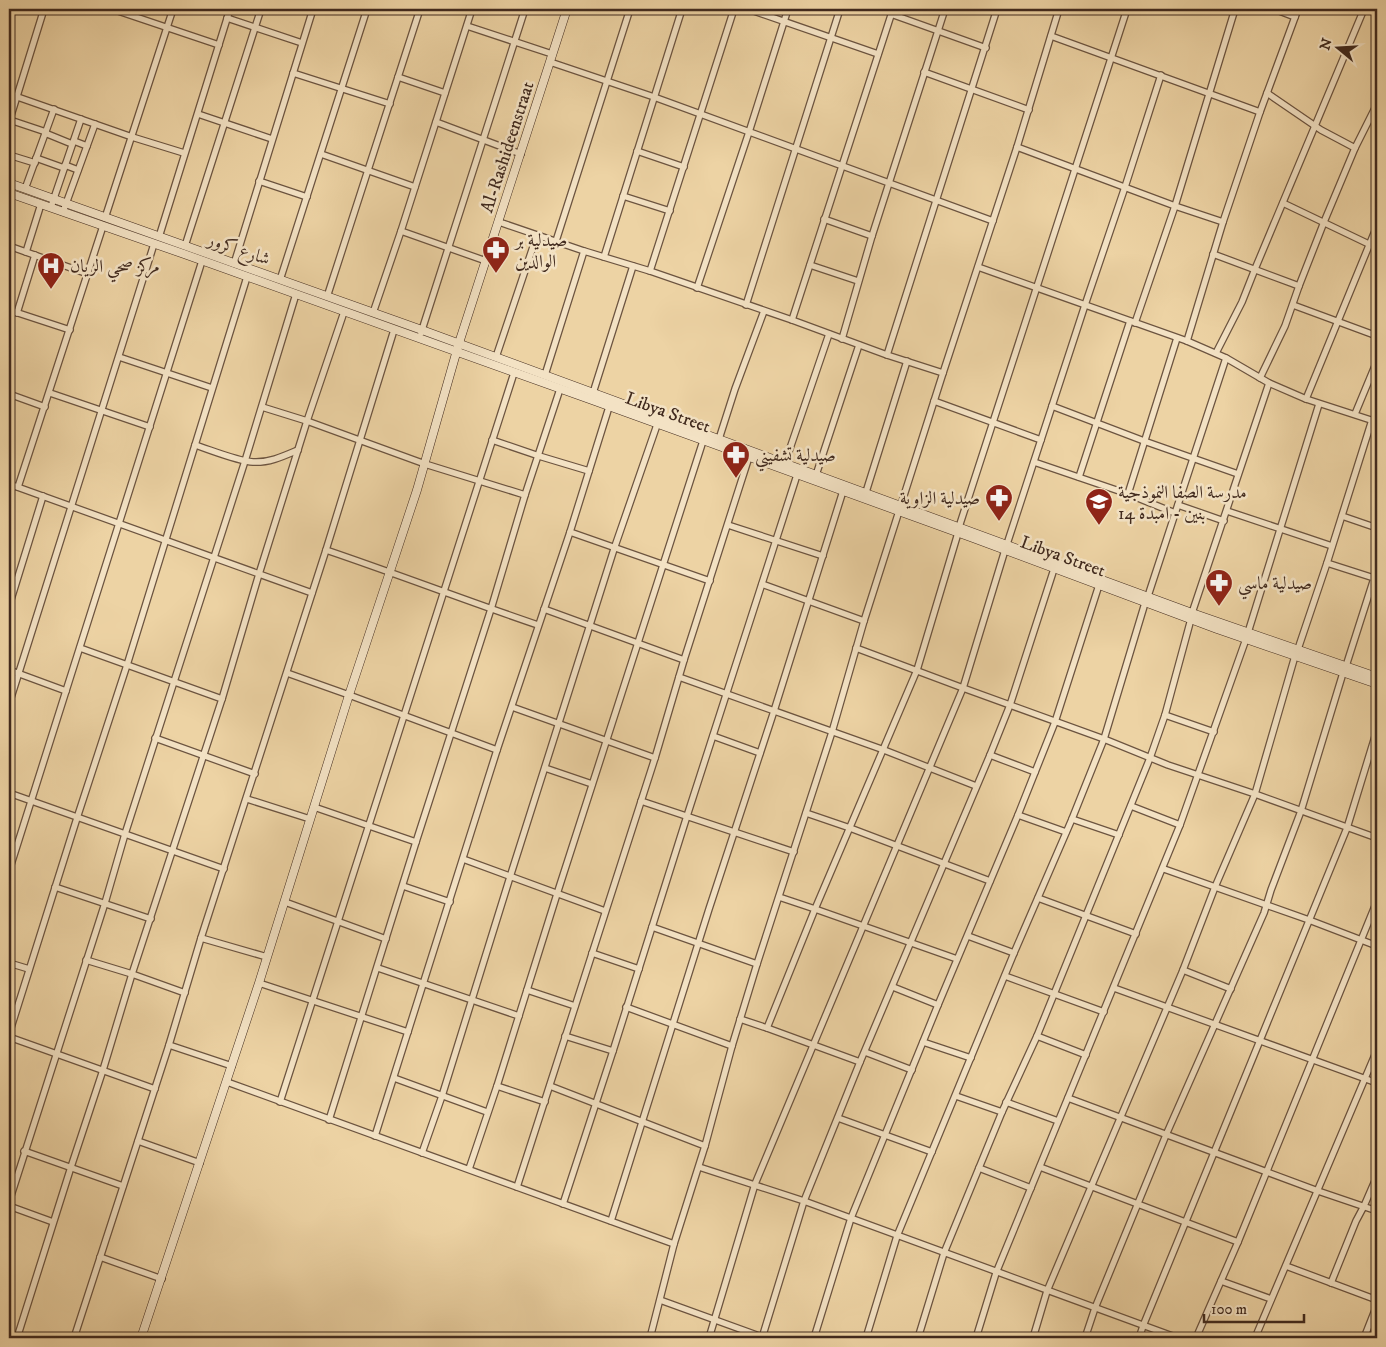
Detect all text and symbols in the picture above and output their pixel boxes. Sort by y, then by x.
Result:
north arrow [1314,22,1364,72]
text: N [1316,36,1337,53]
street label: Al-Rashideenstraat [476,79,540,216]
street label: شارع كرور [202,228,273,274]
place label: صيدلية بر الوالدين [513,230,567,273]
pharmacy icon: صيدلية بر الوالدين [481,235,511,274]
hospital icon: مركز صحي الريان [36,251,66,290]
place label: مركز صحي الريان [70,256,160,283]
street label: Libya Street [622,387,713,439]
pharmacy icon: صيدلية تشفيني [721,440,751,479]
place label: صيدلية تشفيني [755,445,836,472]
place label: مدرسة الصفا النموذجية بنين - امبدة 14 [1118,482,1247,525]
pharmacy icon: صيدلية الزاوية [984,483,1014,522]
school or university icon: مدرسة الصفا النموذجية بنين - امبدة 14 [1084,487,1114,526]
place label: صيدلية الزاوية [900,488,980,510]
street label: Libya Street [1017,531,1108,583]
pharmacy icon: صيدلية ماسي [1204,568,1234,607]
place label: صيدلية ماسي [1238,573,1312,600]
scale bar [1204,1292,1304,1324]
text: 100 m [1211,1300,1247,1319]

